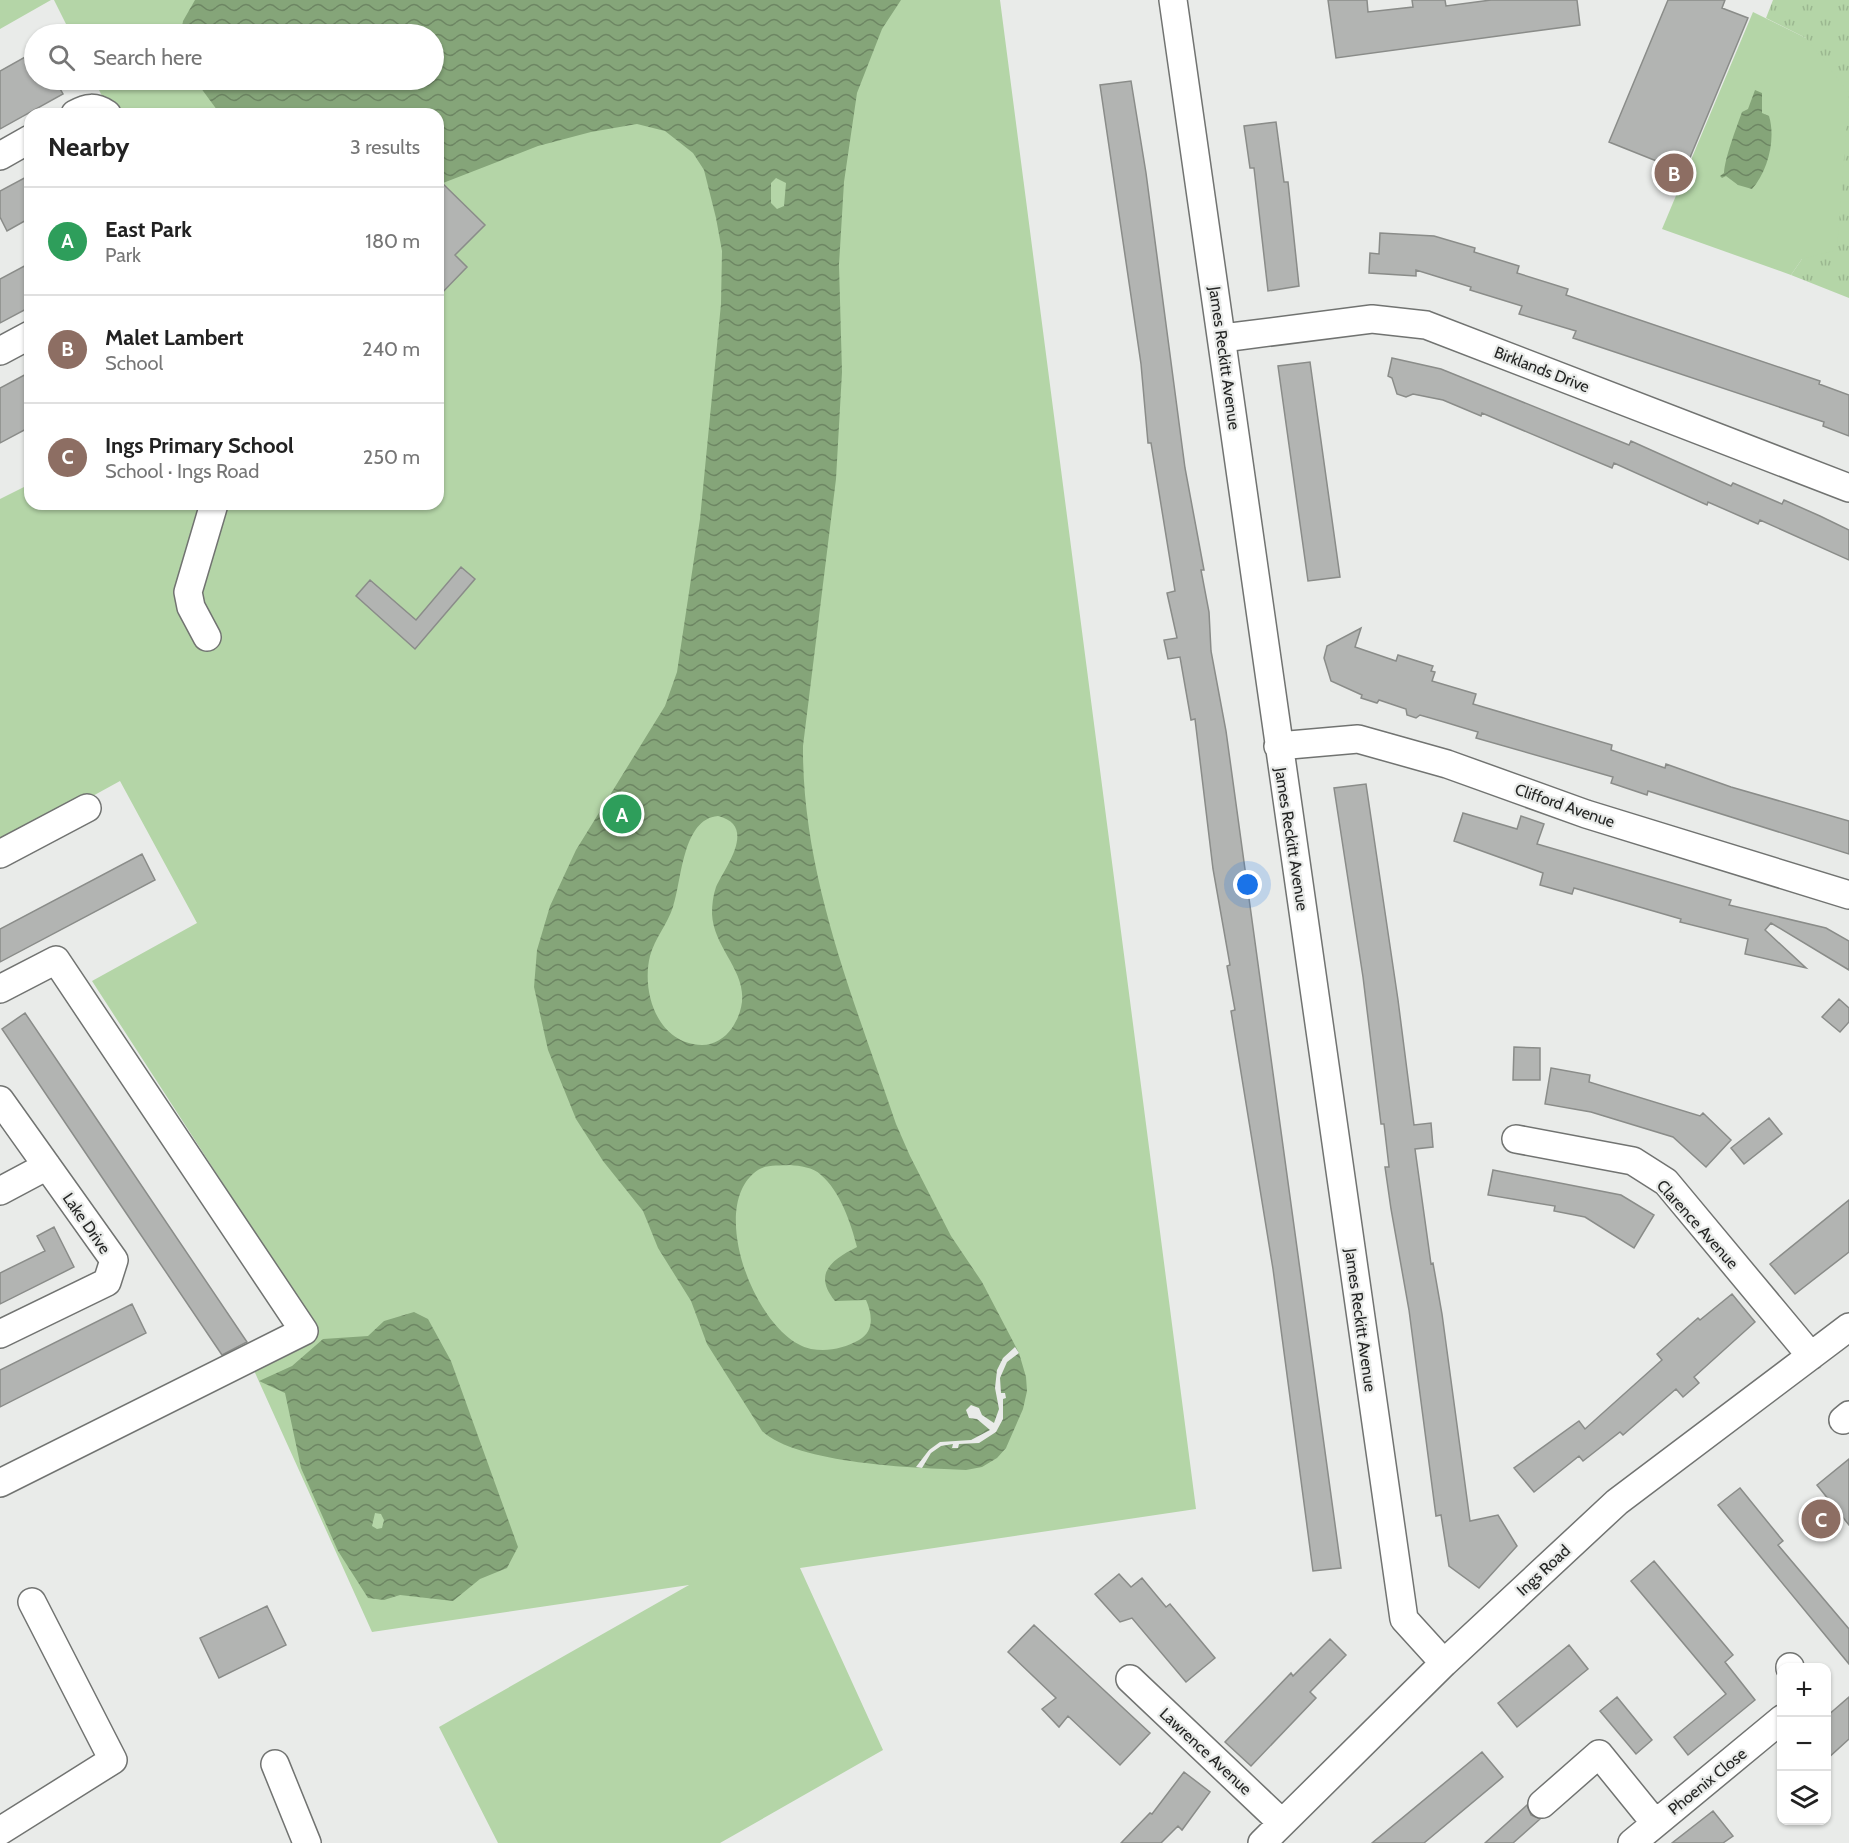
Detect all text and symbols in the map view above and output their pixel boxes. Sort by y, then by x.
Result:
search box [24,24,444,90]
icon: search [45,41,78,74]
text: Search here [93,44,202,71]
text: Nearby [48,131,129,163]
text: 3 results [350,135,420,159]
pin: B [1654,150,1694,195]
text: East Park [105,216,192,243]
text: A [61,229,74,253]
text: 180 m [365,229,420,253]
text: Park [105,243,141,267]
street label: James Reckitt Avenue [1205,284,1244,431]
text: Malet Lambert [105,324,243,351]
text: B [61,337,74,361]
text: 240 m [362,337,420,361]
street label: Birklands Drive [1492,343,1592,396]
text: School [105,351,163,375]
text: Ings Primary School [105,432,294,459]
text: C [61,445,74,469]
text: 250 m [363,445,420,469]
text: School · Ings Road [105,459,259,483]
street label: James Reckitt Avenue [1271,765,1312,912]
street label: Clifford Avenue [1512,780,1617,831]
pin: A [602,792,642,836]
your location [1233,870,1262,899]
street label: Clarence Avenue [1653,1176,1742,1273]
street label: Lake Drive [59,1189,115,1257]
street label: James Reckitt Avenue [1341,1246,1380,1393]
pin: C [1802,1496,1840,1541]
street label: Ings Road [1513,1541,1574,1600]
map controls [1777,1663,1831,1825]
button: + [1777,1663,1831,1717]
street label: Lawrence Avenue [1156,1704,1256,1799]
button: − [1777,1717,1831,1771]
street label: Phoenix Close [1664,1744,1750,1819]
button: layers [1777,1771,1831,1825]

